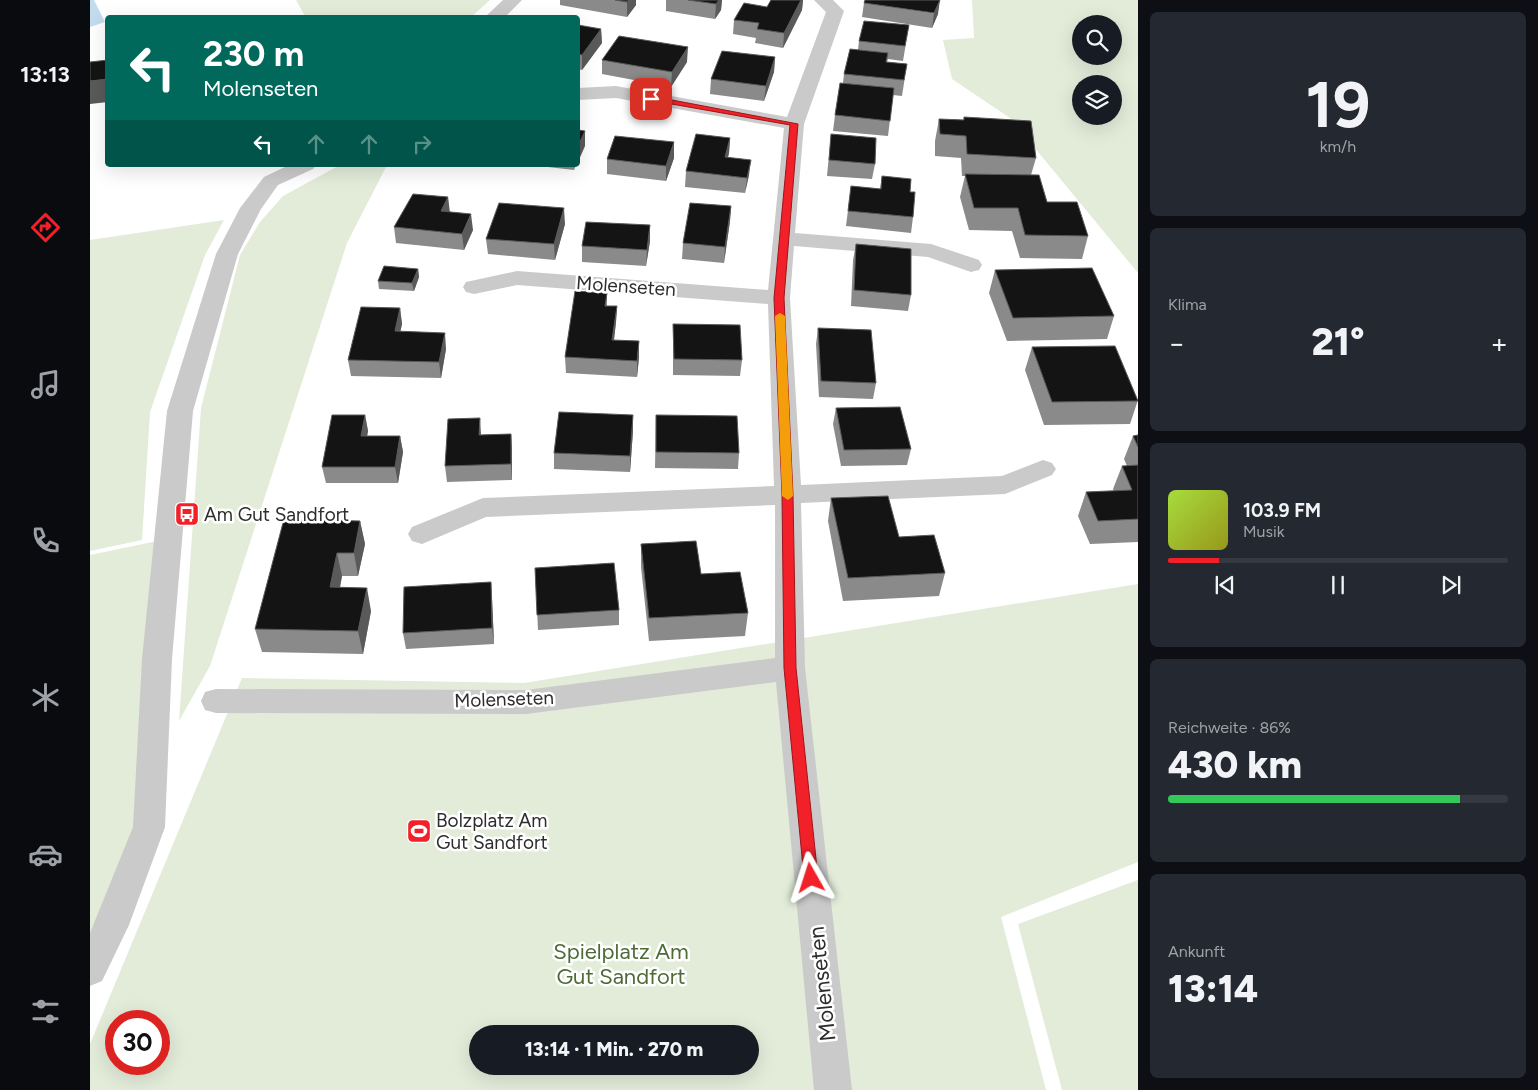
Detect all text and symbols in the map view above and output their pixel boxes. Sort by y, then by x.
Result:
map controls [1072,15,1122,125]
button: search [1072,15,1122,65]
text: 230 m [203,33,304,75]
icon: left [120,35,185,100]
text: 13:13 [20,61,70,88]
text: 19 [1305,65,1371,143]
text: Molenseten [203,75,318,102]
button: layers [1072,75,1122,125]
pin [630,78,672,120]
icon: arrive [637,85,665,113]
icon: left [249,130,277,158]
icon: ahead [302,130,330,158]
icon: ahead [355,130,383,158]
icon: right [408,130,436,158]
text: km/h [1320,137,1356,156]
icon: directions [28,210,63,245]
street label: Molenseten [576,271,676,301]
text: Klima [1168,295,1207,314]
text: 21° [1311,319,1365,365]
text: − [1168,326,1185,360]
text: + [1491,326,1508,360]
icon: music [28,367,63,402]
text: 103.9 FM [1243,499,1321,522]
bus stop icon: Am Gut Sandfort [174,501,200,527]
place label: Am Gut Sandfort [204,503,349,526]
text: Musik [1243,522,1284,541]
icon: phone [28,523,63,558]
icon: previous [1211,571,1239,599]
icon: pause [1324,571,1352,599]
icon: next [1437,571,1465,599]
icon: climate [28,680,63,715]
street label: Molenseten [454,686,554,712]
text: Reichweite · 86% [1168,718,1291,737]
text: 430 km [1168,742,1302,788]
place label: Bolzplatz Am Gut Sandfort [436,809,548,854]
sports icon: Bolzplatz Am Gut Sandfort [406,818,432,844]
icon: car [28,837,63,872]
position arrow [784,851,836,903]
street label: Molenseten [803,925,841,1043]
park label: Spielplatz Am Gut Sandfort [553,938,689,990]
text: Ankunft [1168,942,1225,961]
text: 13:14 [1168,966,1258,1012]
icon: filters [28,994,63,1029]
speed limit sign: 30 [105,1010,170,1075]
text: 13:14 · 1 Min. · 270 m [525,1038,703,1061]

